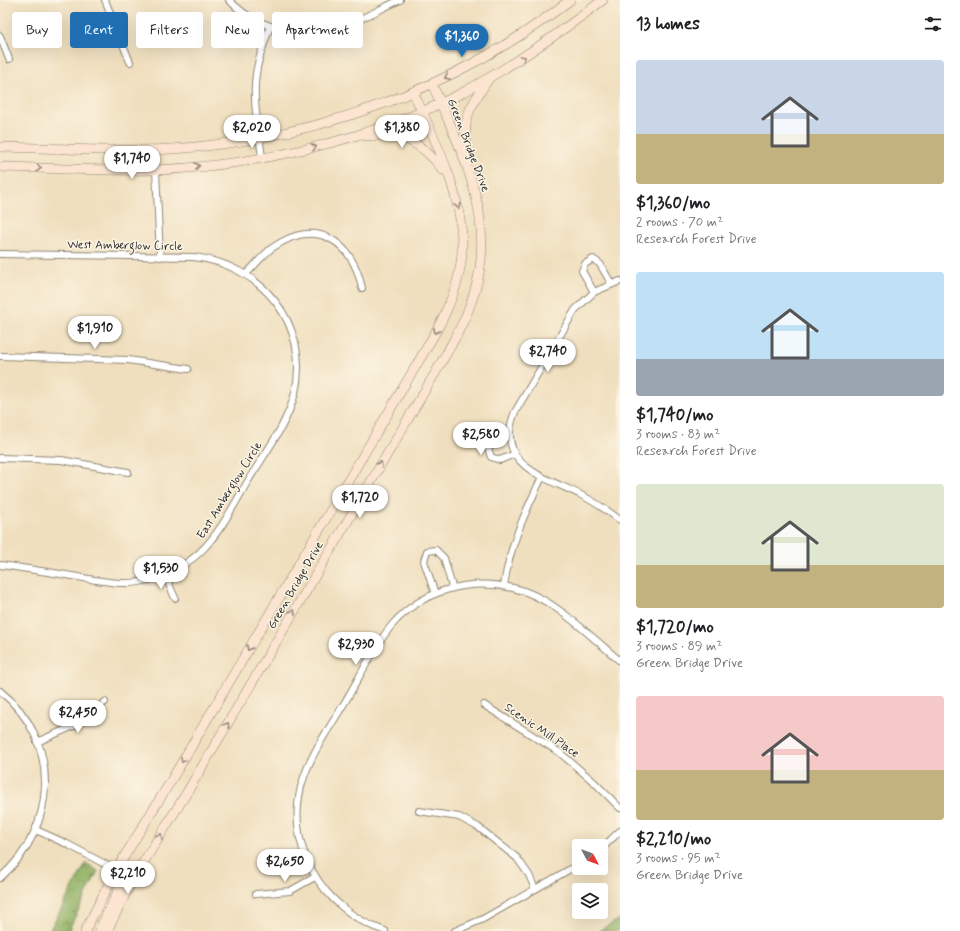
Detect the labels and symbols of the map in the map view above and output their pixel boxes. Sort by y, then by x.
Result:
pin: $1,360 [429,24,495,58]
one-way arrow [519,55,526,62]
one-way arrow [444,73,451,80]
street label: Green Bridge Drive [443,96,493,194]
pin: $2,020 [219,115,285,149]
pin: $1,380 [369,115,435,149]
one-way arrow [311,144,317,152]
pin: $1,740 [99,146,165,180]
one-way arrow [194,162,200,171]
one-way arrow [36,164,42,172]
one-way arrow [453,202,462,209]
street label: West Amberglow Circle [67,237,183,256]
pin: $1,910 [62,316,128,350]
one-way arrow [434,327,441,334]
pin: $2,740 [515,339,581,373]
pin: $2,580 [448,422,514,456]
street label: East Amberglow Circle [193,438,267,543]
one-way arrow [375,461,383,468]
pin: $1,720 [327,485,393,519]
street label: Green Bridge Drive [264,539,328,632]
pin: $1,530 [128,556,194,590]
one-way arrow [288,609,295,616]
pin: $2,930 [323,632,389,666]
one-way arrow [247,644,254,651]
pin: $2,450 [45,700,111,734]
street label: Scenic Mill Place [501,700,582,762]
one-way arrow [222,722,230,729]
one-way arrow [181,756,188,763]
one-way arrow [156,833,163,840]
north arrow [572,839,608,875]
pin: $2,650 [252,849,318,883]
pin: $2,210 [95,861,161,895]

